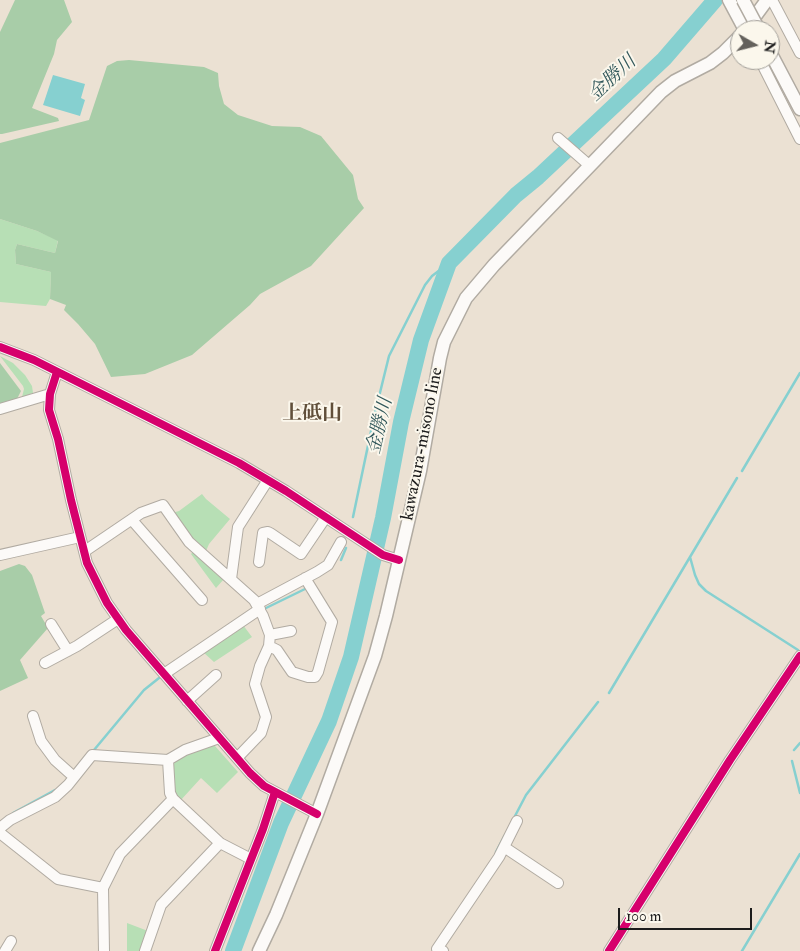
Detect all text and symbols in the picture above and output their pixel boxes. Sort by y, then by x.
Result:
north arrow [730,20,780,70]
text: N [760,40,779,54]
water label: 金勝川 [584,51,642,107]
street label: kawazura-misono line [398,366,448,522]
water label: 金勝川 [363,396,399,456]
district label: 上砥山 [282,403,342,427]
scale bar [620,898,754,930]
text: 100 m [626,907,661,926]

